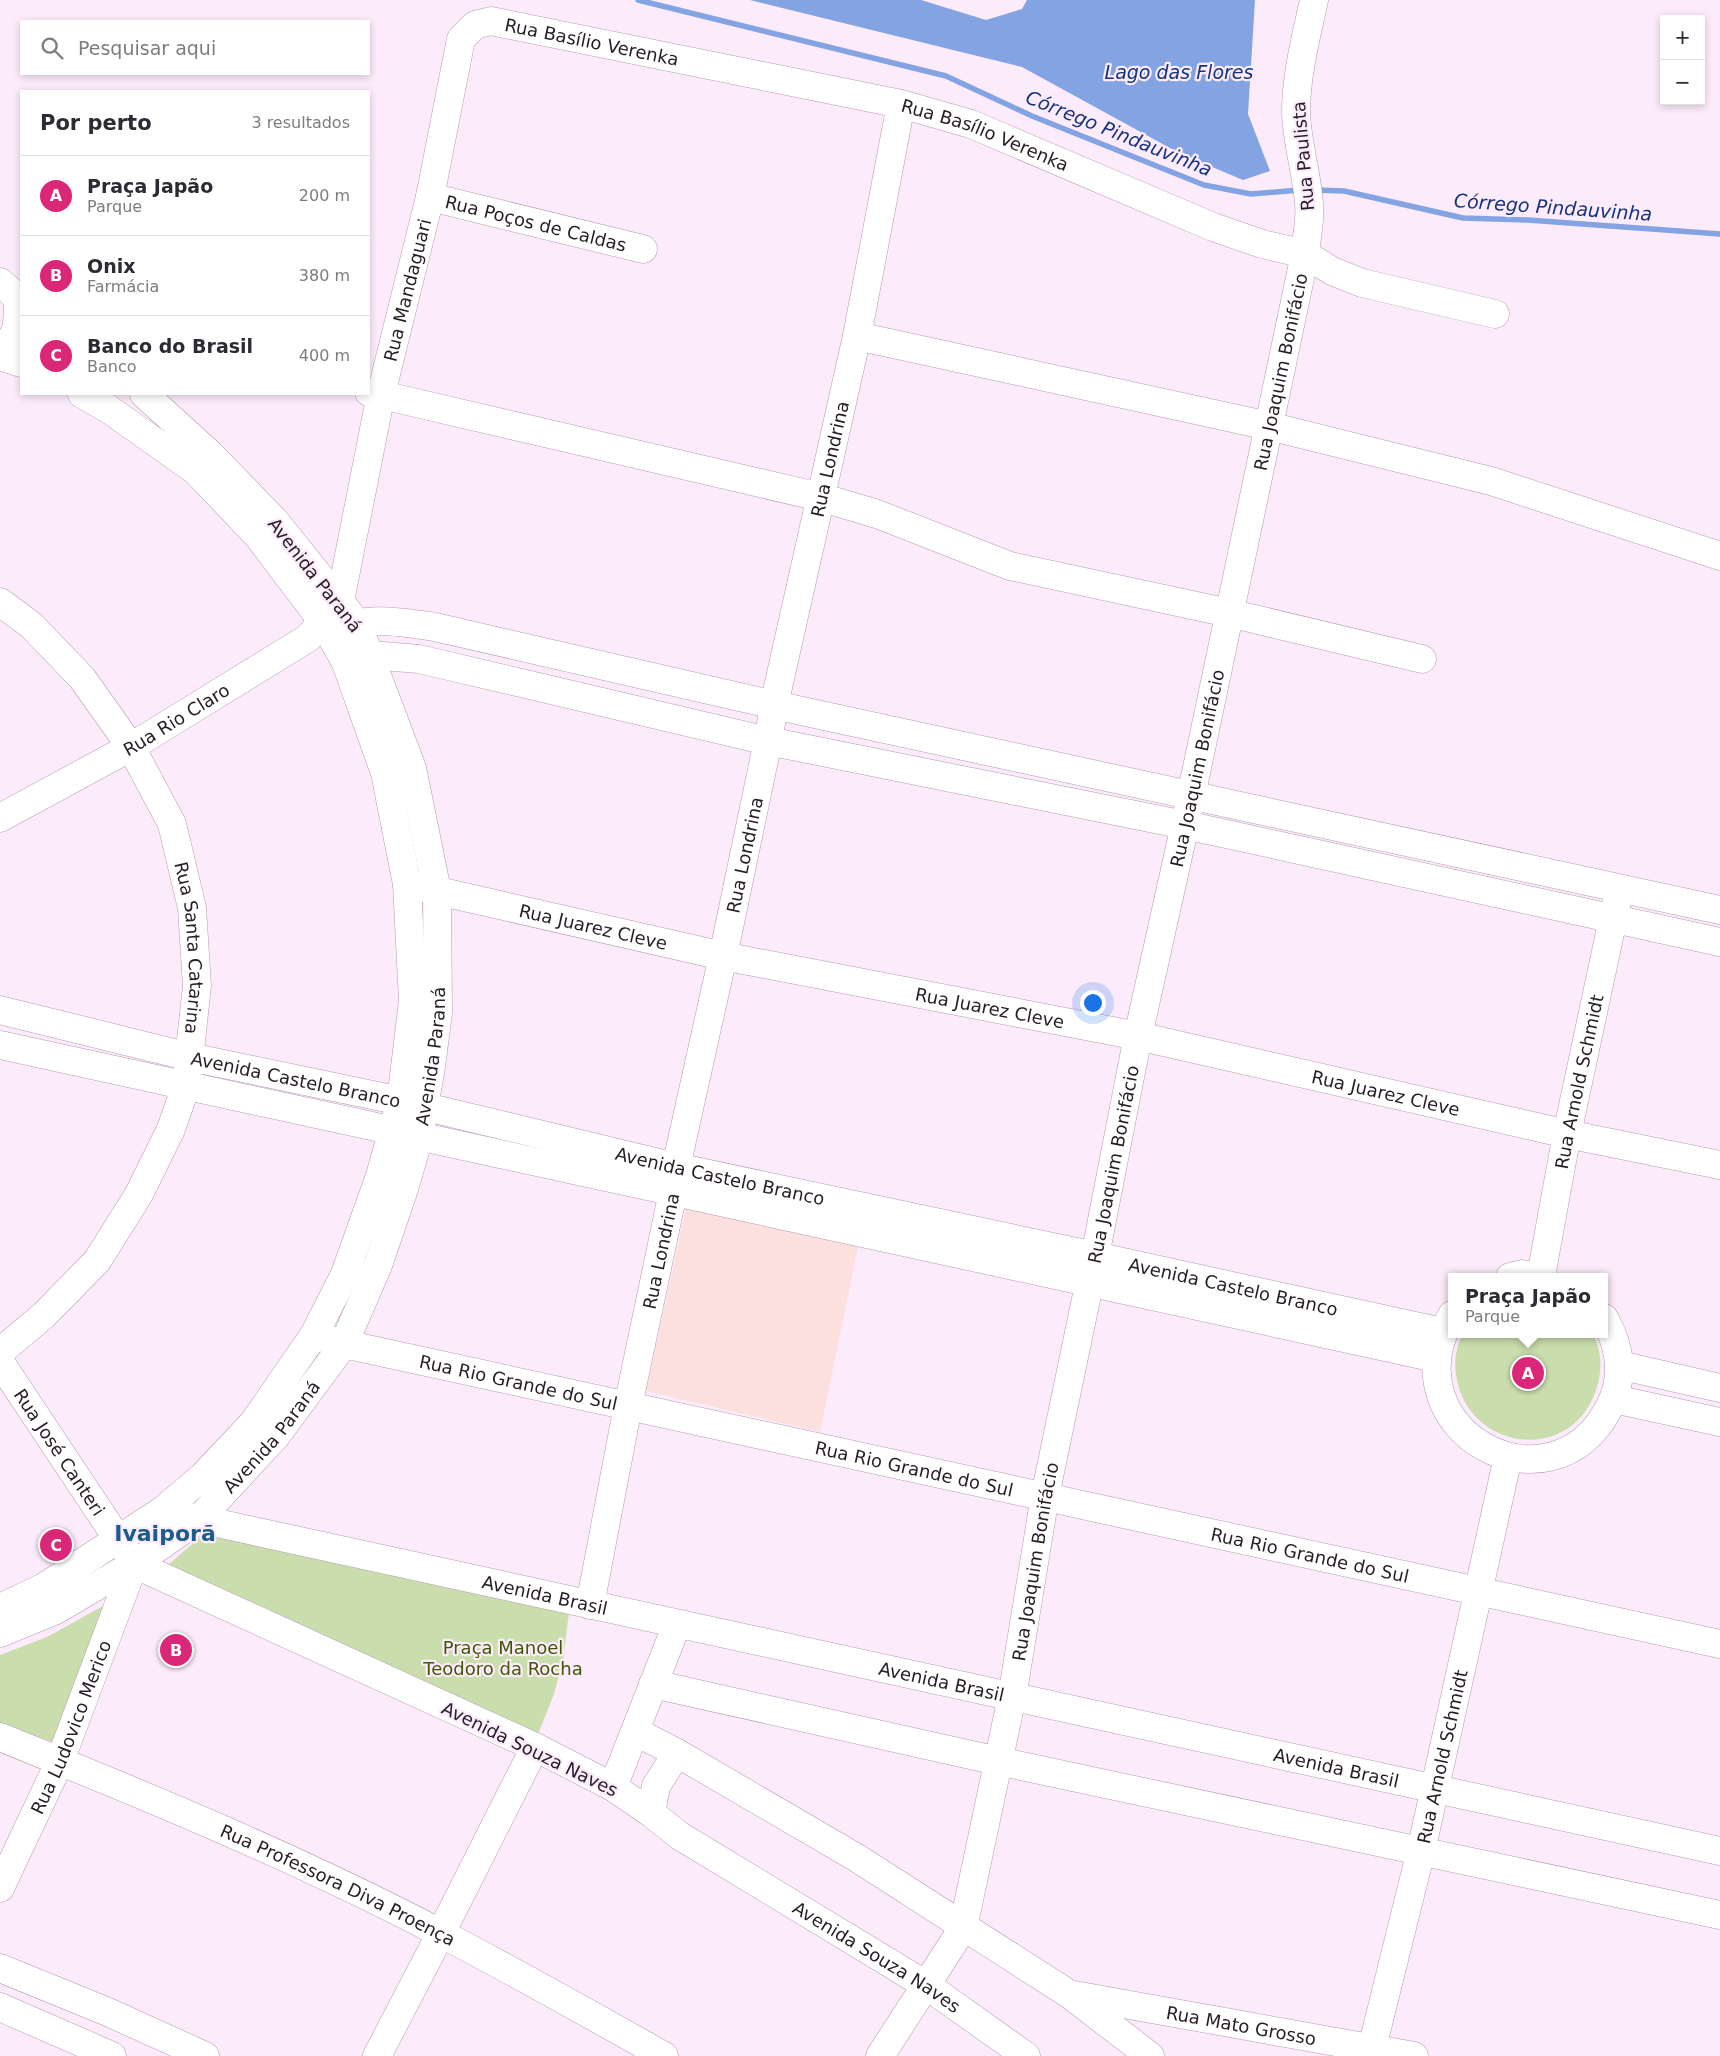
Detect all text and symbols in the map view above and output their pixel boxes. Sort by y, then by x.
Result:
street label: Rua Basílio Verenka [503,14,681,69]
map controls [1660,15,1705,105]
button: + [1660,15,1705,60]
search box [20,20,370,75]
icon: search [38,34,66,62]
text: Pesquisar aqui [78,37,216,59]
button: − [1660,60,1705,105]
water label: Lago das Flores [1105,61,1254,83]
water label: Córrego Pindauvinha [1023,86,1215,180]
street label: Rua Basílio Verenka [899,94,1072,175]
street label: Rua Paulista [1288,100,1318,212]
text: Por perto [40,111,152,135]
text: 3 resultados [251,113,350,132]
text: Praça Japão [87,175,213,197]
text: A [50,186,62,205]
text: 200 m [299,186,350,205]
water label: Córrego Pindauvinha [1453,189,1653,225]
street label: Rua Poços de Caldas [443,191,629,255]
text: Parque [87,197,142,216]
street label: Rua Mandaguari [379,216,435,364]
text: Onix [87,255,135,277]
text: B [50,266,62,285]
text: 380 m [299,266,350,285]
street label: Rua Joaquim Bonifácio [1249,271,1311,473]
text: Farmácia [87,277,159,296]
text: Banco do Brasil [87,335,253,357]
text: C [50,346,62,365]
text: 400 m [299,346,350,365]
text: Banco [87,357,137,376]
street label: Rua Londrina [806,399,853,519]
street label: Avenida Paraná [264,514,366,636]
street label: Rua Joaquim Bonifácio [1165,667,1228,869]
street label: Rua Rio Claro [119,679,233,760]
street label: Rua Londrina [722,795,767,915]
street label: Rua Santa Catarina [171,859,208,1035]
street label: Rua Juarez Cleve [517,899,669,953]
street label: Rua Juarez Cleve [914,983,1066,1032]
street label: Avenida Paraná [411,987,449,1127]
your location [1080,990,1106,1016]
street label: Rua Arnold Schmidt [1550,992,1607,1171]
street label: Avenida Castelo Branco [189,1047,403,1111]
street label: Rua Joaquim Bonifácio [1083,1063,1143,1265]
street label: Rua Juarez Cleve [1310,1066,1462,1120]
street label: Avenida Castelo Branco [613,1142,827,1209]
street label: Rua Londrina [638,1191,683,1311]
street label: Avenida Castelo Branco [1127,1253,1340,1319]
popup [1448,1273,1608,1338]
text: Praça Japão [1465,1285,1591,1307]
text: Parque [1465,1307,1520,1326]
street label: Rua Rio Grande do Sul [418,1350,620,1414]
pin: A [1512,1354,1544,1392]
street label: Avenida Paraná [219,1376,324,1497]
street label: Rua José Canteri [10,1384,110,1519]
street label: Rua Rio Grande do Sul [813,1437,1015,1500]
street label: Rua Joaquim Bonifácio [1008,1460,1062,1663]
district label: Ivaiporã [114,1521,216,1546]
street label: Rua Rio Grande do Sul [1209,1523,1411,1586]
pin: C [40,1526,72,1564]
street label: Avenida Brasil [480,1571,610,1618]
pin: B [160,1631,192,1669]
street label: Rua Ludovico Merico [26,1637,115,1817]
park label: Praça Manoel Teodoro da Rocha [422,1637,583,1679]
street label: Avenida Brasil [877,1657,1006,1705]
street label: Rua Arnold Schmidt [1412,1667,1471,1846]
street label: Avenida Souza Naves [439,1697,621,1801]
street label: Avenida Brasil [1272,1743,1401,1791]
street label: Rua Professora Diva Proença [217,1819,459,1950]
street label: Avenida Souza Naves [789,1897,965,2017]
street label: Rua Mato Grosso [1165,2001,1318,2049]

